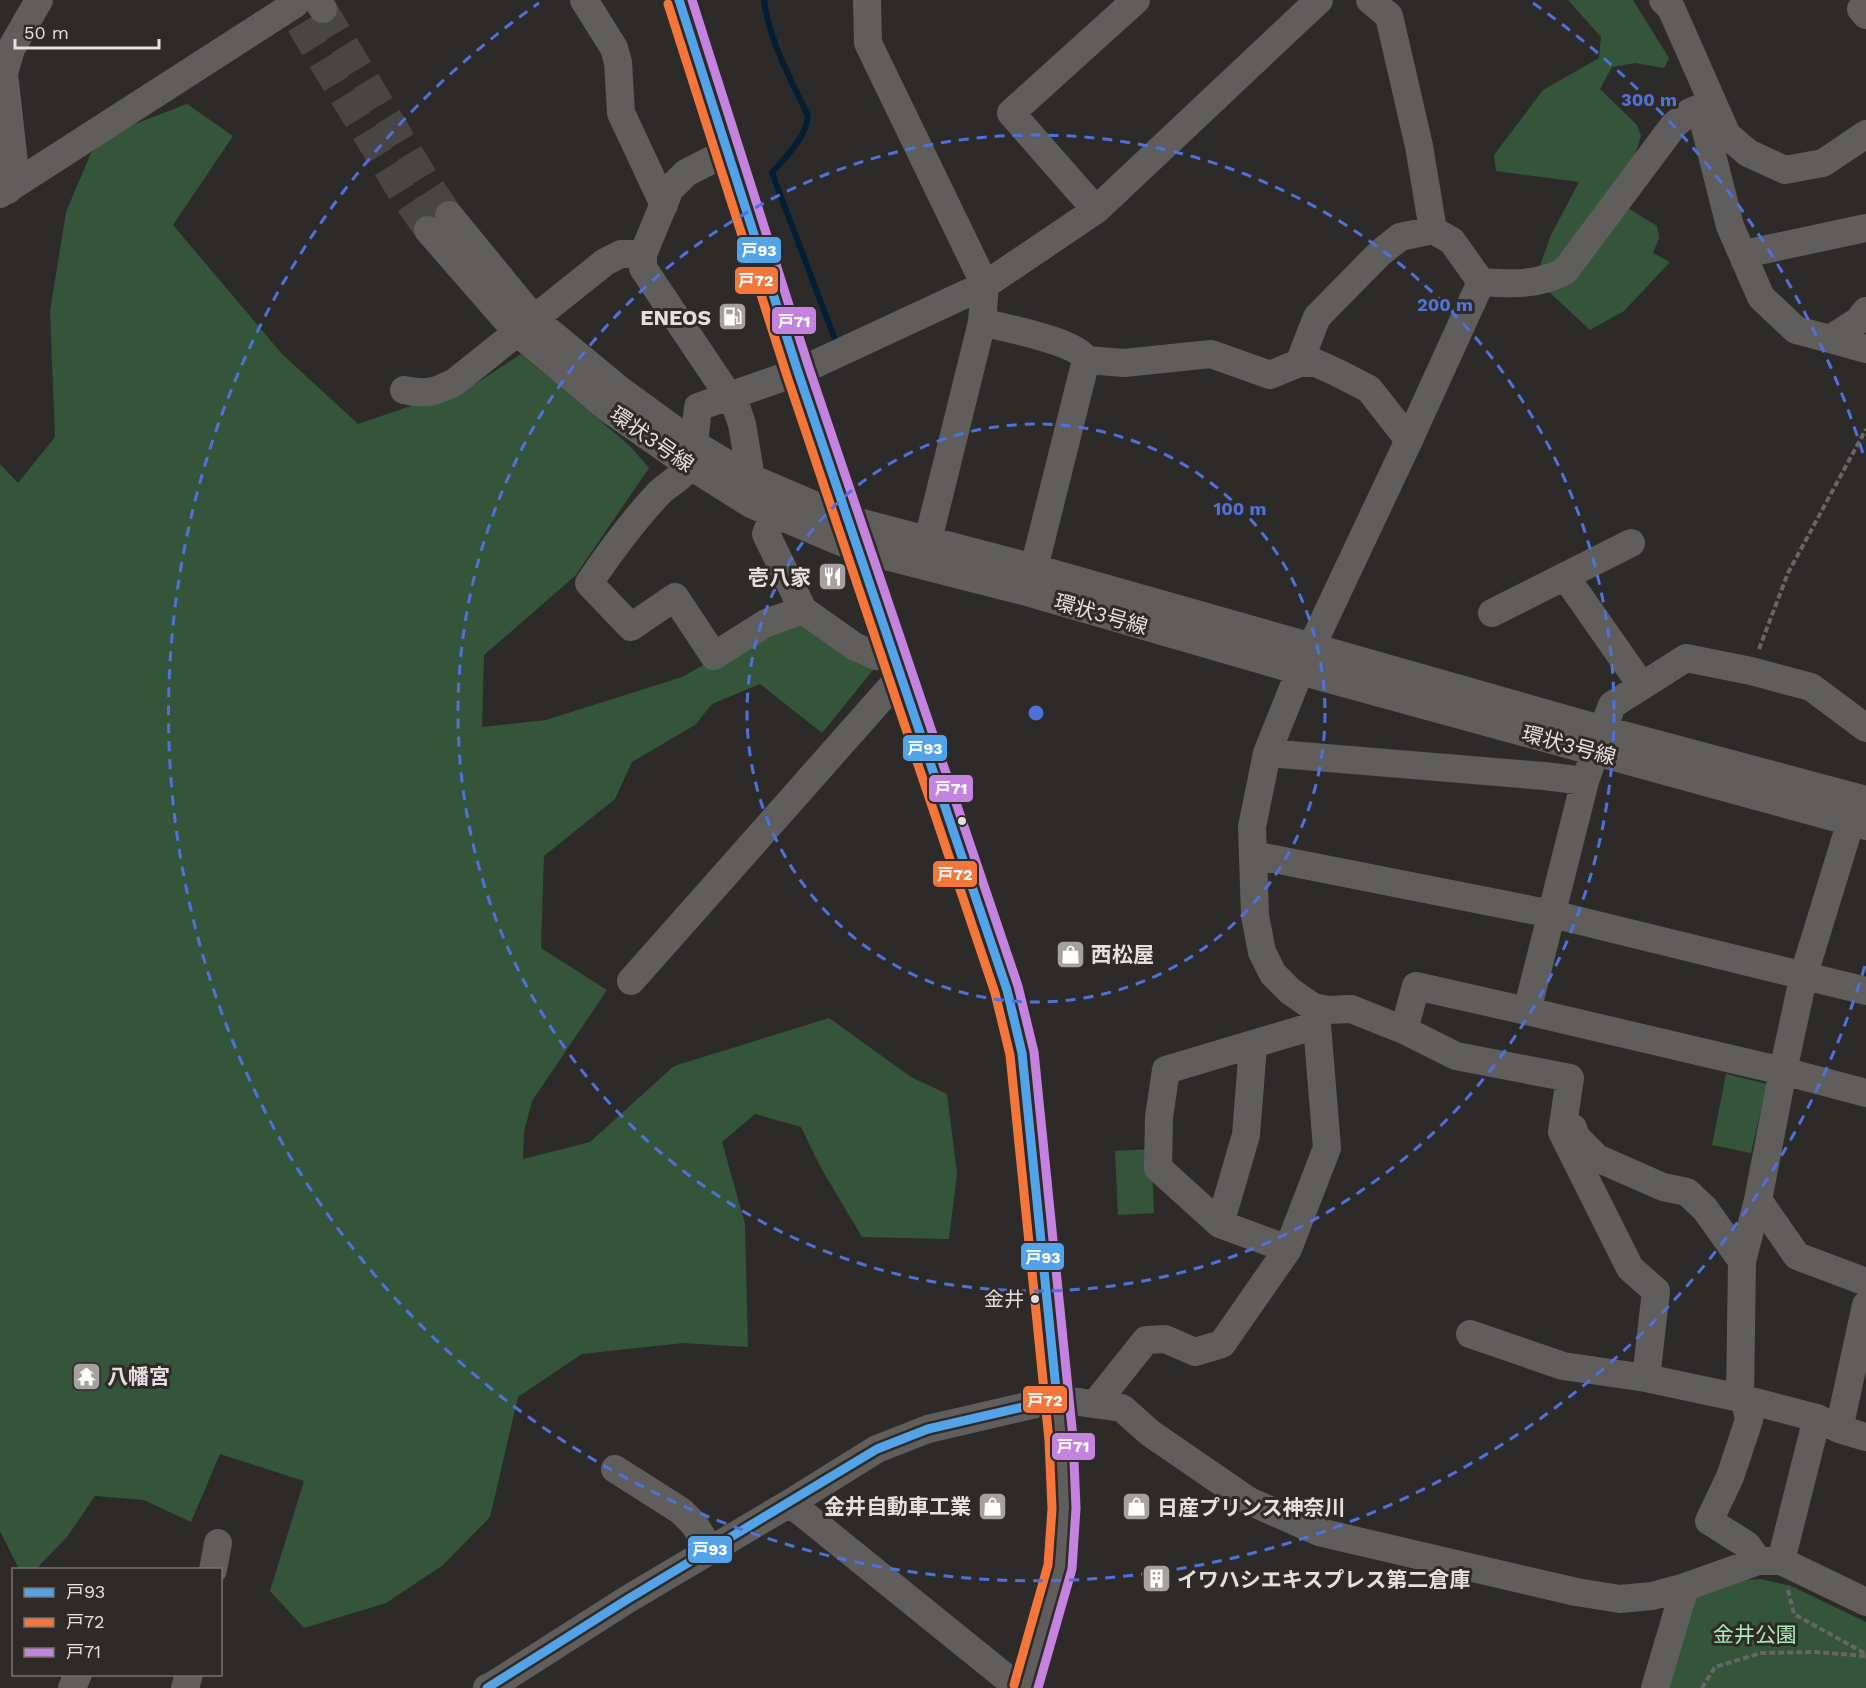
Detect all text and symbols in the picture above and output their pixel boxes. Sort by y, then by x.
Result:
scale bar [15,12,159,50]
text: 50 m [24,22,69,43]
text: 300 m [1621,89,1677,110]
line badge: 戸93 [736,236,782,264]
text: 戸93 [741,241,777,260]
line badge: 戸72 [734,266,779,295]
text: 戸72 [738,271,774,290]
text: 200 m [1417,294,1473,315]
fuel station icon: ENEOS [716,301,748,333]
place label: ENEOS [640,305,711,330]
line badge: 戸71 [771,306,817,335]
text: 戸71 [778,312,810,331]
street label: 環状3号線 [605,401,699,477]
text: 100 m [1213,498,1267,519]
restaurant icon: 壱八家 [816,561,848,593]
place label: 壱八家 [748,565,811,590]
street label: 環状3号線 [1051,589,1151,639]
centre of rings [1026,703,1046,723]
street label: 環状3号線 [1519,720,1619,770]
line badge: 戸93 [902,734,948,762]
text: 戸93 [907,739,943,758]
line badge: 戸71 [928,774,974,803]
text: 戸71 [935,779,967,798]
unlabelled marker [956,815,968,827]
line badge: 戸72 [932,860,978,888]
text: 戸72 [937,865,973,884]
shop icon: 西松屋 [1054,938,1086,970]
place label: 西松屋 [1091,942,1154,967]
line badge: 戸93 [1020,1242,1065,1271]
text: 戸93 [1025,1248,1061,1267]
place label: 金井 [984,1287,1024,1311]
marker: 金井 [1029,1293,1041,1305]
temple icon: 八幡宮 [70,1360,102,1392]
place label: 八幡宮 [107,1364,170,1389]
line badge: 戸72 [1022,1385,1068,1414]
text: 戸72 [1027,1391,1063,1410]
line badge: 戸71 [1051,1432,1096,1461]
text: 戸71 [1057,1437,1089,1456]
shop icon: 金井自動車工業 [976,1490,1008,1522]
shop icon: 日産プリンス神奈川 [1120,1491,1152,1523]
place label: 金井自動車工業 [824,1494,971,1519]
place label: 日産プリンス神奈川 [1157,1495,1346,1520]
line badge: 戸93 [687,1535,733,1564]
text: 戸93 [692,1540,728,1559]
building icon: イワハシエキスプレス第二倉庫 [1140,1563,1172,1595]
place label: イワハシエキスプレス第二倉庫 [1177,1567,1470,1592]
legend [12,1568,222,1676]
text: 戸93 [66,1581,105,1602]
text: 戸72 [66,1611,105,1632]
park label: 金井公園 [1713,1622,1797,1647]
text: 戸71 [66,1641,101,1662]

